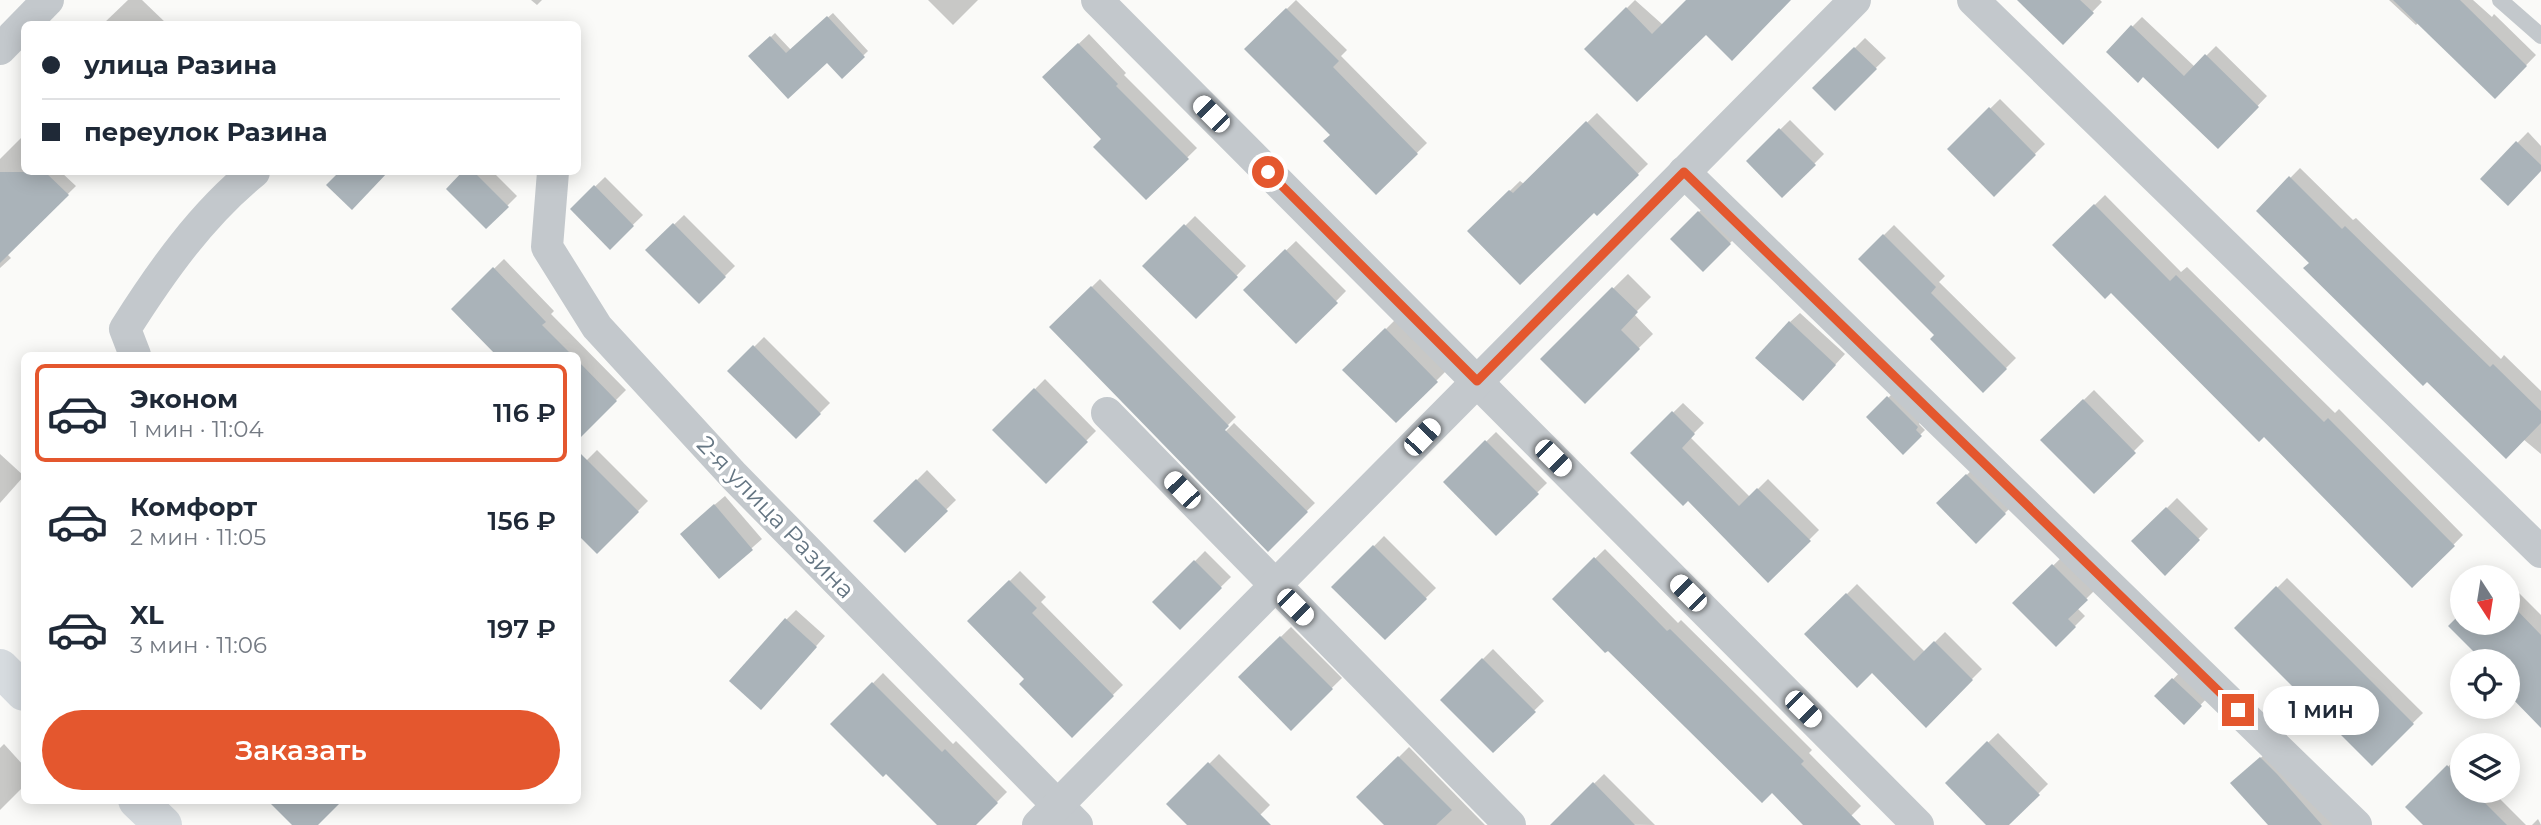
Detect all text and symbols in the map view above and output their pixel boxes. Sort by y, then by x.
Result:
text: улица Разина [84,49,277,81]
car [1189,92,1234,136]
text: переулок Разина [84,116,327,148]
route start [1252,156,1284,188]
icon: car [46,382,109,445]
text: Эконом [130,383,238,415]
text: 116 ₽ [493,397,556,429]
text: 1 мин · 11:04 [130,415,264,443]
car [1400,415,1445,459]
street label: 2-я улица Разина [691,430,861,604]
car [1531,436,1576,480]
car [1160,468,1205,512]
icon: car [46,490,109,553]
text: Комфорт [130,491,257,523]
text: 156 ₽ [488,505,556,537]
text: 2 мин · 11:05 [130,523,266,551]
north arrow [2450,565,2520,635]
map controls [2450,565,2520,803]
car [1666,571,1711,615]
car [1273,585,1318,629]
icon: car [46,598,109,661]
text: XL [130,599,164,631]
text: 197 ₽ [487,613,556,645]
text: 3 мин · 11:06 [130,631,267,659]
button: locate [2450,649,2520,719]
callout: 1 мин [2262,686,2378,734]
car [1781,687,1826,731]
route end [2222,694,2254,726]
text: 1 мин [2288,696,2354,724]
button: Заказать [42,710,560,790]
button: layers [2450,733,2520,803]

